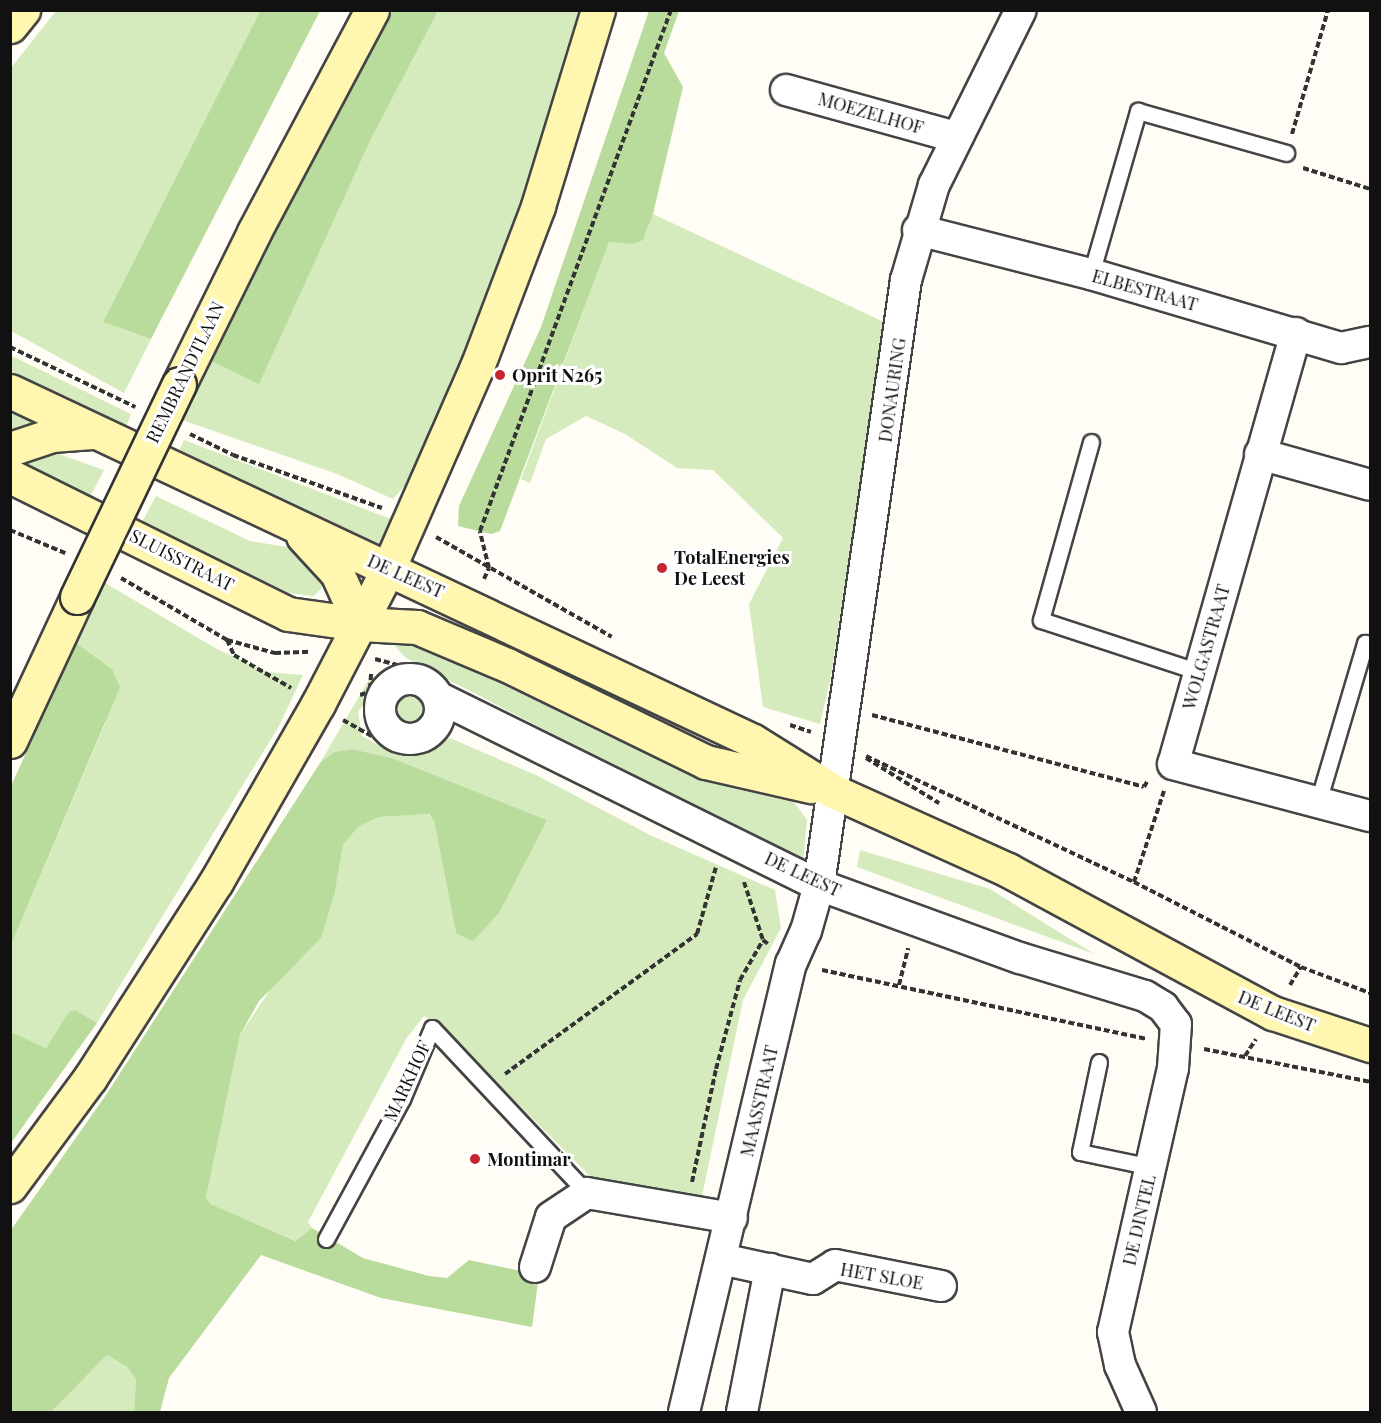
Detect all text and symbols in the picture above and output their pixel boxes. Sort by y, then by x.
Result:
street label: MOEZELHOF [816,88,926,138]
street label: ELBESTRAAT [1090,265,1200,315]
street label: REMBRANDTLAAN [141,298,229,446]
street label: DONAURING [874,336,910,444]
place label: Oprit N265 [512,364,602,386]
marker: Oprit N265 [493,368,507,382]
street label: SLUISSTRAAT [126,525,238,595]
place label: TotalEnergies De Leest [674,547,790,590]
street label: DE LEEST [364,550,448,602]
marker: TotalEnergies De Leest [655,561,669,575]
street label: WOLGASTRAAT [1178,582,1234,712]
street label: DE LEEST [761,847,845,901]
street label: DE LEEST [1235,986,1319,1036]
street label: MARKHOF [379,1037,435,1125]
street label: MAASSTRAAT [736,1043,782,1159]
place label: Montimar [487,1148,571,1170]
marker: Montimar [468,1152,482,1166]
street label: DE DINTEL [1118,1172,1160,1268]
street label: HET SLOE [838,1258,926,1294]

